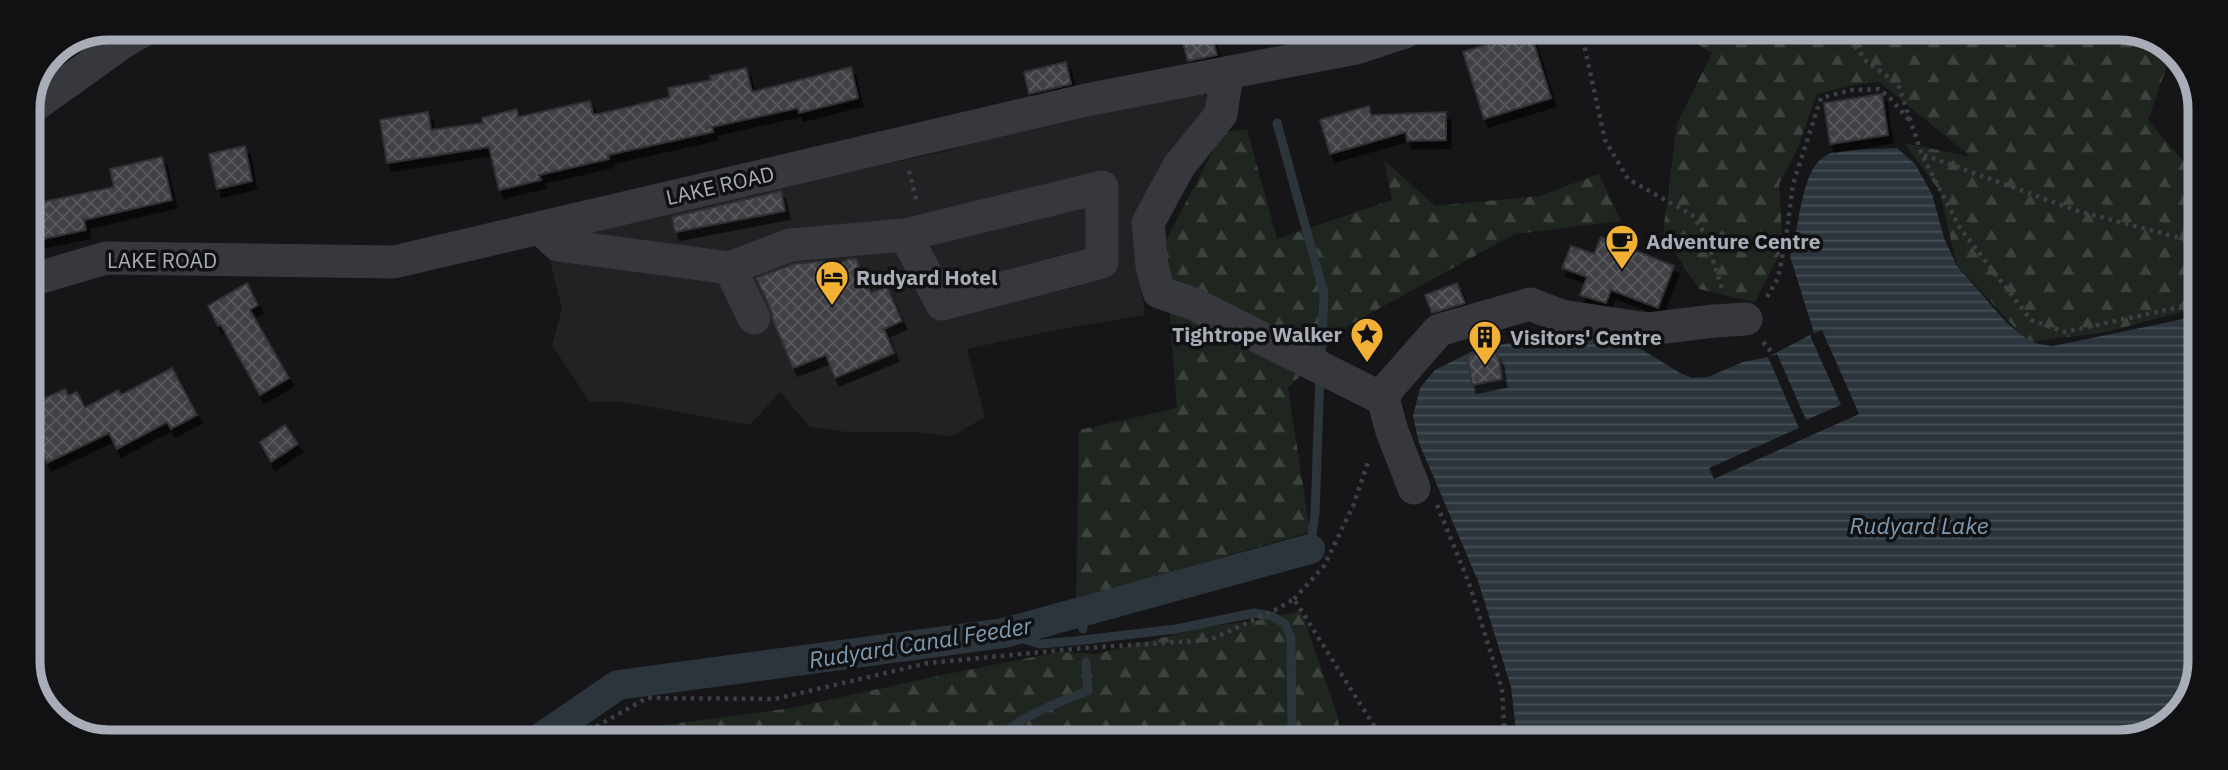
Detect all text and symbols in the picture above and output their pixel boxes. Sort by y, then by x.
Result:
street label: LAKE ROAD [663,159,777,211]
cafe icon: Adventure Centre [1603,222,1641,271]
place label: Adventure Centre [1646,227,1821,255]
street label: LAKE ROAD [107,246,217,274]
hotel icon: Rudyard Hotel [813,258,851,307]
place label: Rudyard Hotel [856,263,997,291]
place icon: Tightrope Walker [1348,315,1386,364]
building icon: Visitors' Centre [1466,318,1504,367]
place label: Tightrope Walker [1172,320,1343,348]
place label: Visitors' Centre [1510,323,1662,351]
water label: Rudyard Lake [1850,510,1989,540]
water label: Rudyard Canal Feeder [806,609,1034,674]

